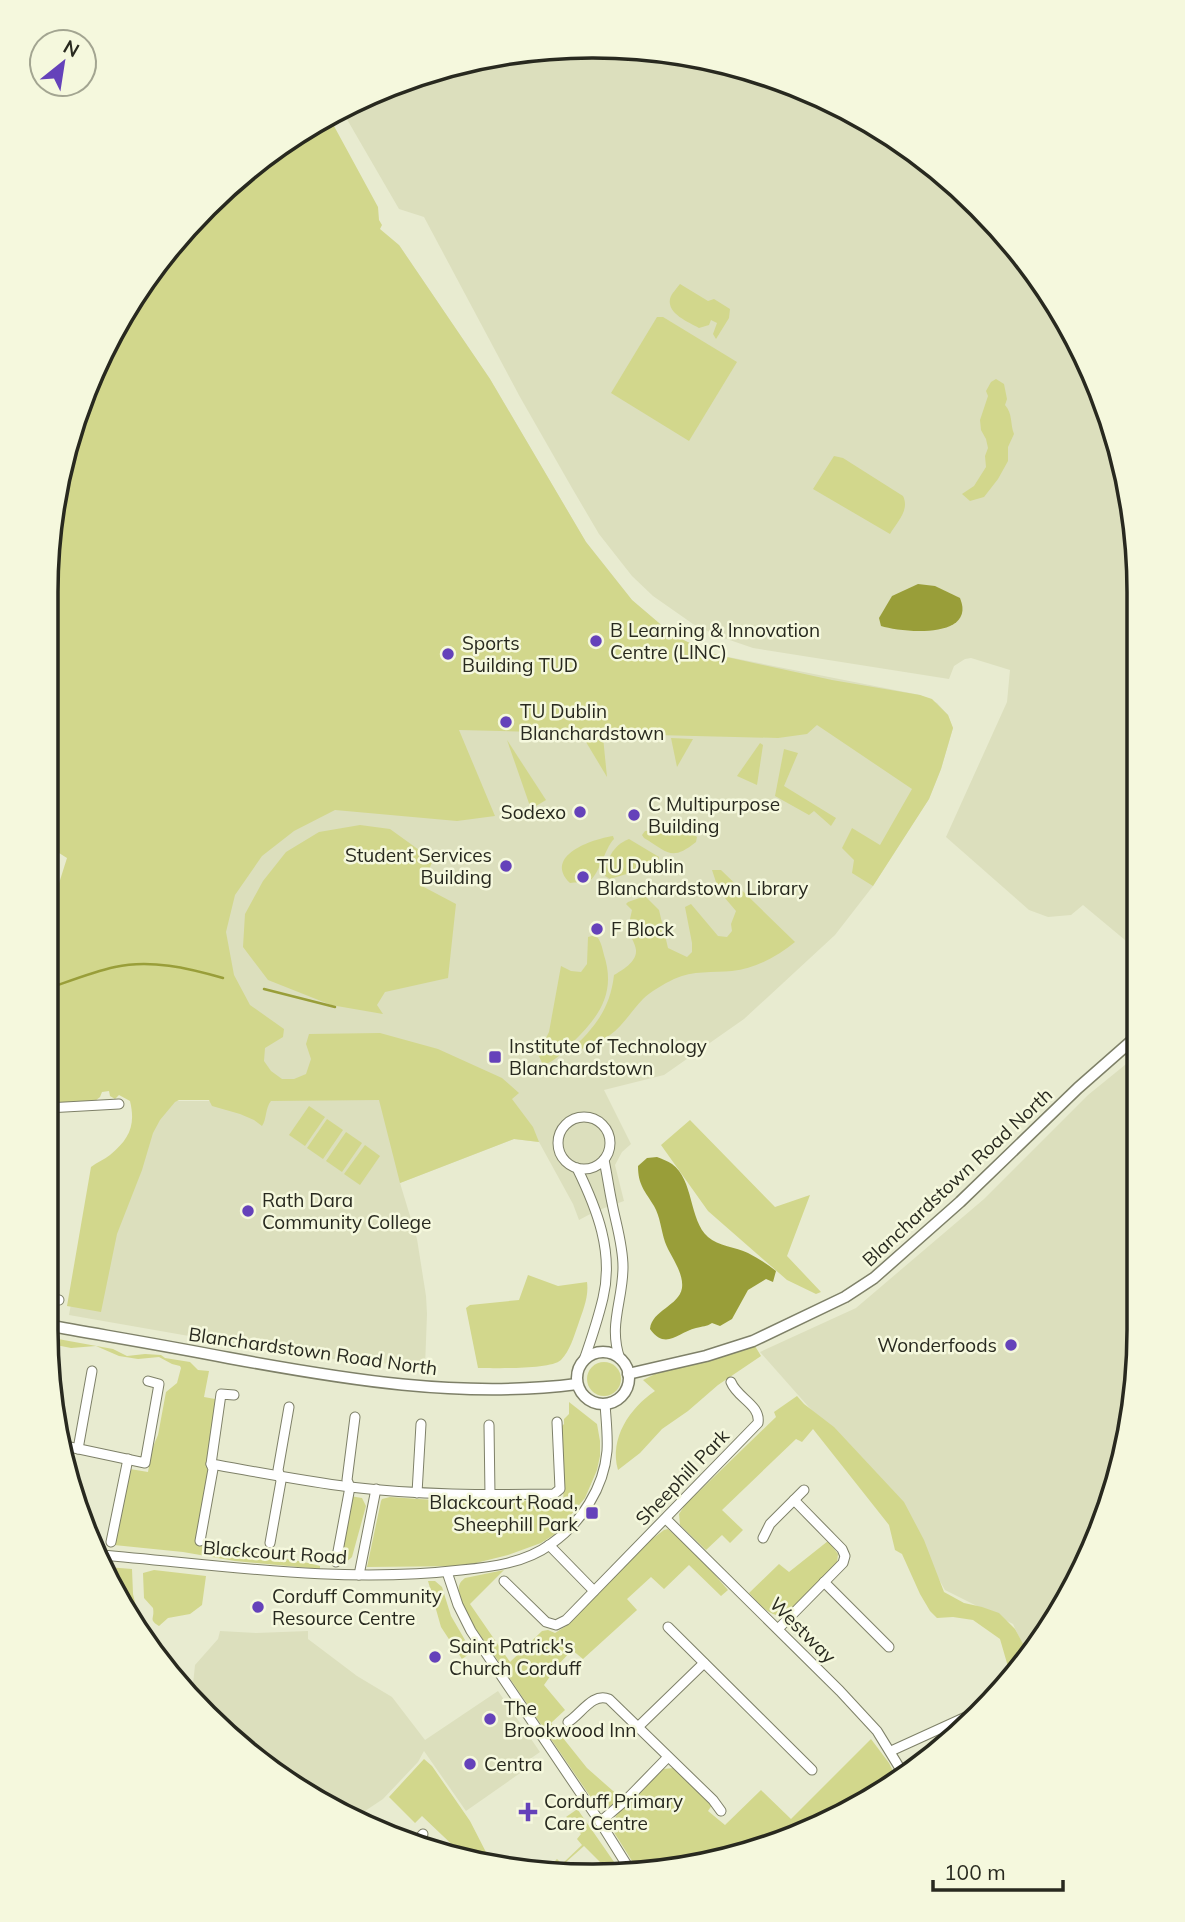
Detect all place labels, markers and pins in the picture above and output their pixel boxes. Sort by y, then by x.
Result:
place label: B Learning & Innovation Centre (LINC) [610,618,820,664]
place label: Sports Building TUD [462,631,578,677]
marker: B Learning & Innovation Centre (LINC) [588,633,604,649]
marker: Sports Building TUD [440,646,456,662]
place label: TU Dublin Blanchardstown [520,699,664,745]
marker: TU Dublin Blanchardstown [498,714,514,730]
place label: C Multipurpose Building [648,792,780,838]
place label: Sodexo [501,800,566,824]
marker: Sodexo [572,804,588,820]
marker: C Multipurpose Building [626,807,642,823]
place label: Student Services Building [345,843,492,889]
place label: TU Dublin Blanchardstown Library [597,854,808,900]
marker: Student Services Building [498,858,514,874]
marker: TU Dublin Blanchardstown Library [575,869,591,885]
place label: F Block [611,917,674,941]
marker: F Block [589,921,605,937]
place label: Institute of Technology Blanchardstown [509,1034,707,1080]
marker: Institute of Technology Blanchardstown [487,1049,503,1065]
place label: Rath Dara Community College [262,1188,431,1234]
marker: Rath Dara Community College [240,1203,256,1219]
place label: Wonderfoods [877,1333,997,1357]
marker: Wonderfoods [1003,1337,1019,1353]
place label: Blackcourt Road, Sheephill Park [429,1490,578,1536]
marker: Blackcourt Road, Sheephill Park [584,1505,600,1521]
place label: Corduff Community Resource Centre [272,1584,442,1630]
marker: Corduff Community Resource Centre [250,1599,266,1615]
place label: Saint Patrick's Church Corduff [449,1634,582,1680]
marker: Saint Patrick's Church Corduff [427,1649,443,1665]
place label: The Brookwood Inn [504,1696,636,1742]
marker: The Brookwood Inn [482,1711,498,1727]
place label: Centra [484,1752,543,1776]
marker: Centra [462,1756,478,1772]
place label: Corduff Primary Care Centre [544,1789,683,1835]
marker: Corduff Primary Care Centre [518,1802,538,1822]

